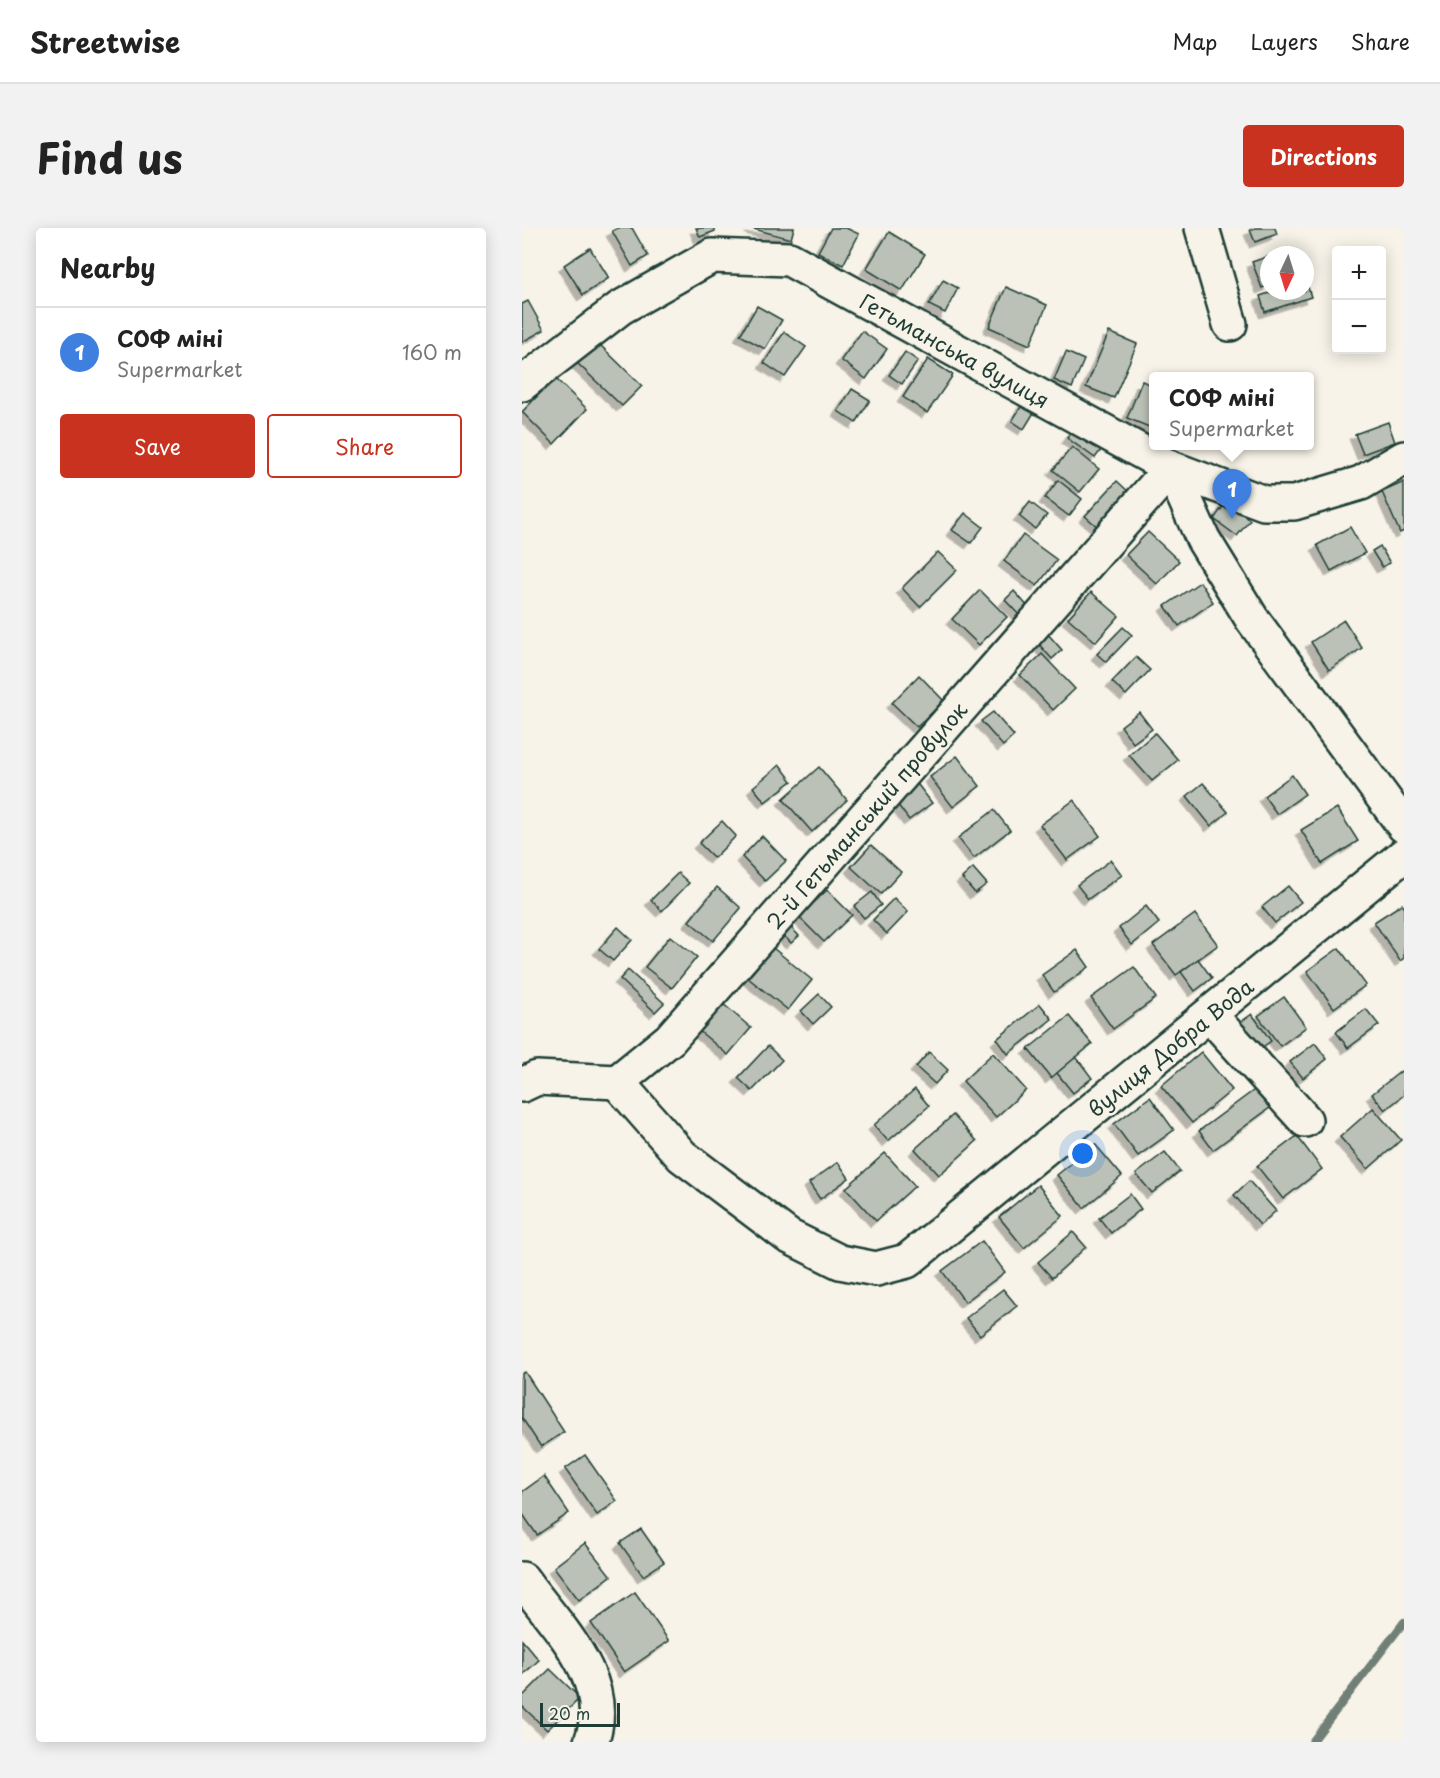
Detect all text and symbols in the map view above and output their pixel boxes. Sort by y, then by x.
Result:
text: Streetwise [30,20,180,63]
text: Map [1173,25,1217,57]
text: Layers [1250,25,1318,57]
text: Share [1351,25,1410,57]
text: Find us [36,125,183,188]
button: Directions [1243,125,1404,187]
north arrow [1260,246,1314,300]
map controls [1332,246,1386,354]
button: + [1332,246,1386,300]
text: Nearby [60,248,155,287]
street label: Гетьманська вулиця [854,285,1056,415]
button: − [1332,300,1386,354]
text: СОФ міні [117,321,223,354]
text: 1 [75,337,84,367]
text: 160 m [402,337,462,367]
text: Supermarket [117,354,243,384]
popup [1149,372,1314,450]
text: СОФ міні [1169,380,1274,413]
text: Supermarket [1169,413,1294,443]
button: Save [60,414,255,478]
button: Share [267,414,462,478]
pin: 1 [1212,470,1252,519]
street label: 2-й Гетьманський провулок [758,694,974,936]
street label: вулиця Добра Вода [1080,970,1260,1124]
your location [1068,1139,1097,1168]
scale bar [540,1700,620,1728]
text: 20 m [549,1701,590,1725]

